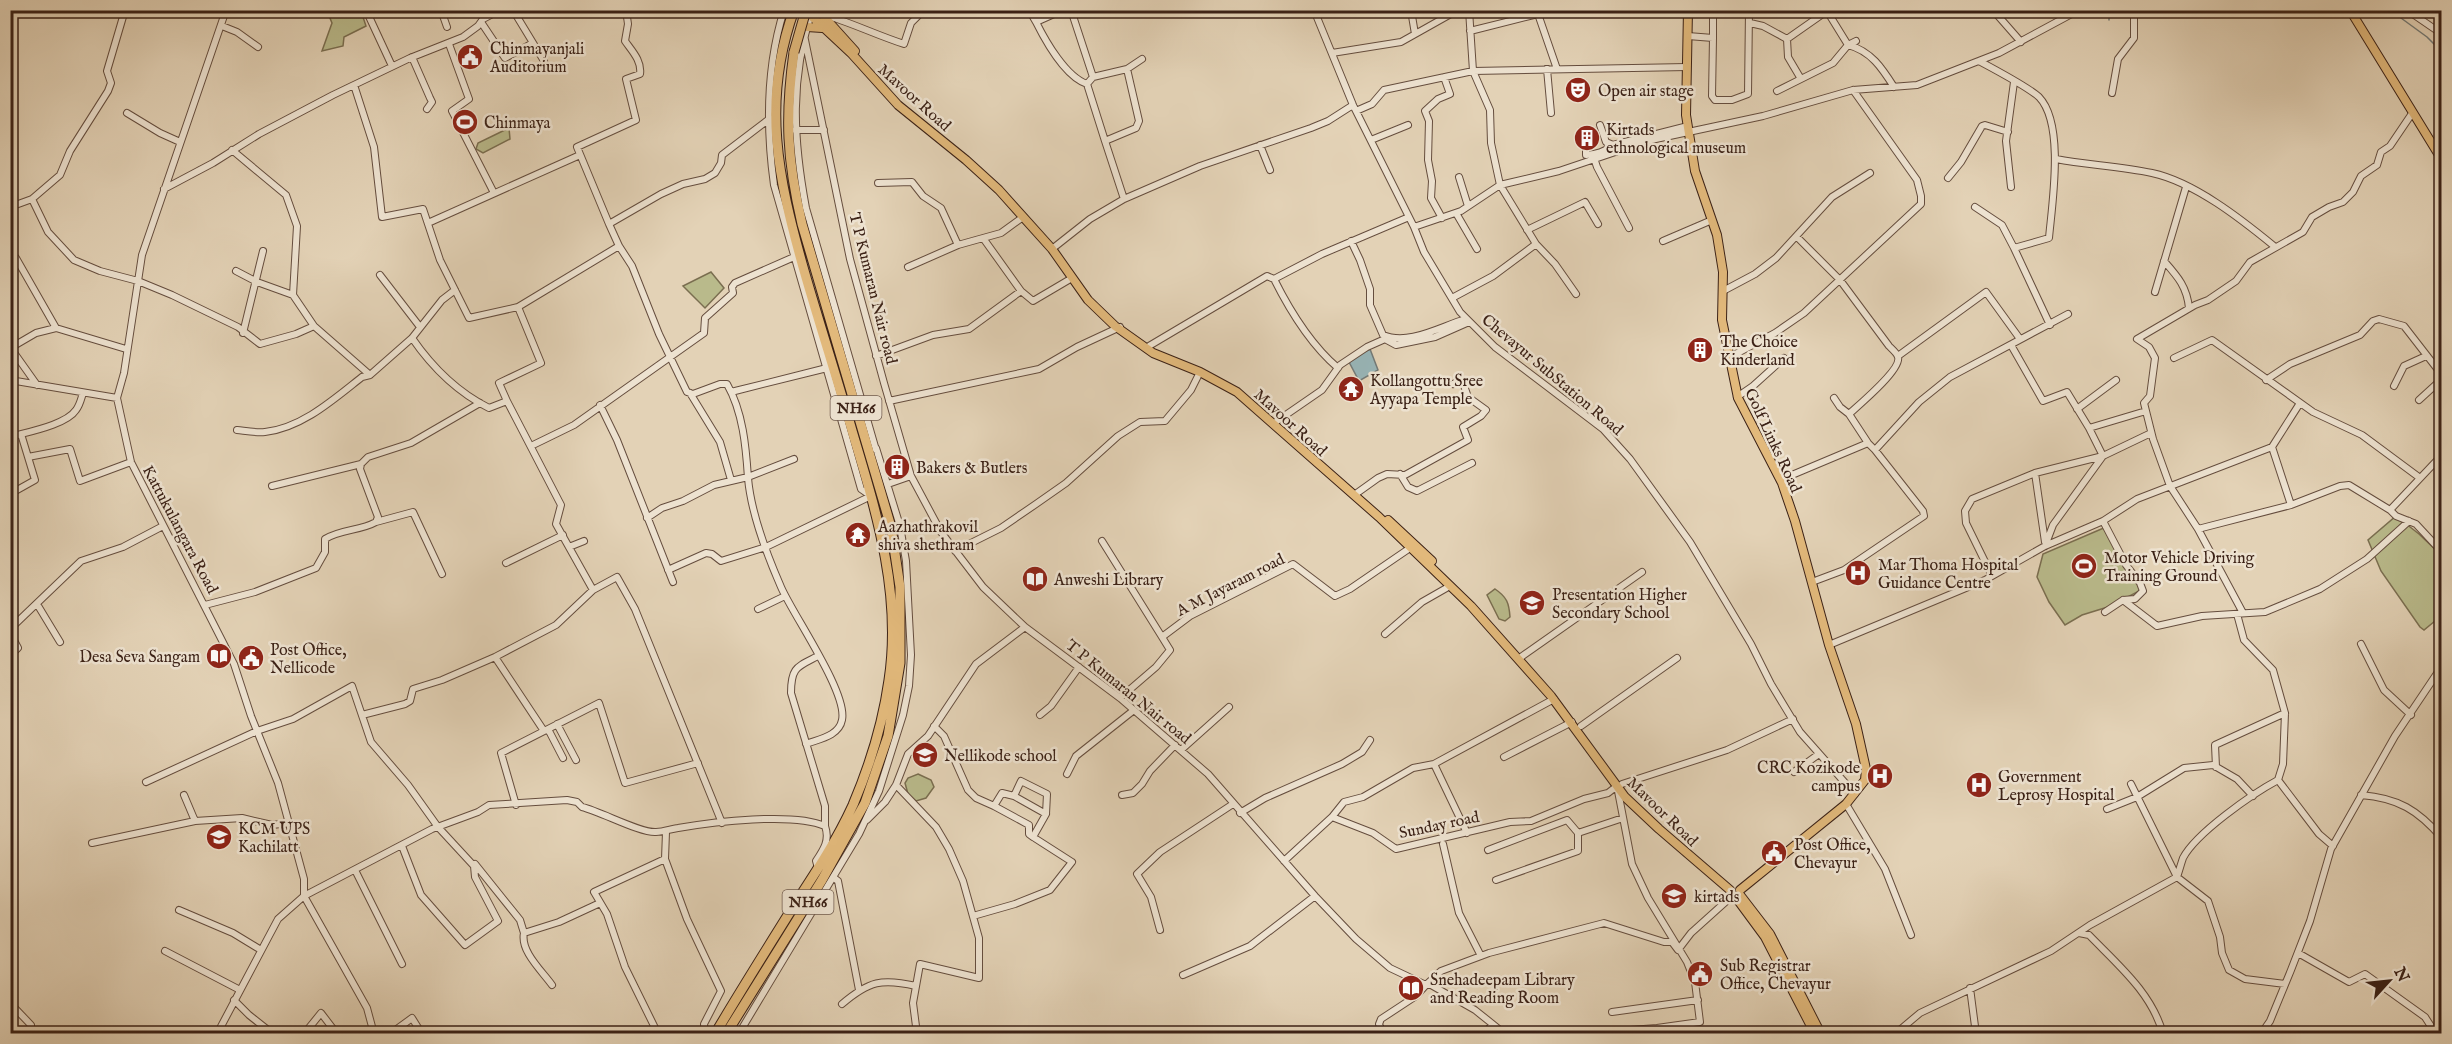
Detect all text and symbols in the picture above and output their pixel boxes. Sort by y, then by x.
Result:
place label: Chinmayanjali Auditorium [489,40,584,78]
public building icon: Chinmayanjali Auditorium [455,42,485,72]
street label: Mavoor Road [873,60,955,137]
theatre icon: Open air stage [1563,75,1593,105]
place label: Open air stage [1598,82,1694,102]
sports icon: Chinmaya [450,107,480,137]
place label: Chinmaya [484,114,551,134]
place label: Kirtads ethnological museum [1606,121,1746,159]
building icon: Kirtads ethnological museum [1572,123,1602,153]
street label: T P Kumaran Nair road [844,211,901,367]
street label: Chevayur SubStation Road [1477,310,1627,441]
place label: The Choice Kinderland [1720,333,1798,371]
building icon: The Choice Kinderland [1685,335,1715,365]
place label: Kollangottu Sree Ayyapa Temple [1369,372,1483,410]
temple icon: Kollangottu Sree Ayyapa Temple [1336,374,1366,404]
street label: Mavoor Road [1249,385,1331,462]
street label: Golf Links Road [1739,385,1805,497]
road number: NH66 [830,396,882,420]
building icon: Bakers & Butlers [882,452,912,482]
place label: Bakers & Butlers [916,459,1028,479]
street label: Kattukulangara Road [137,462,222,598]
place label: Aazhathrakovil shiva shethram [877,518,979,556]
temple icon: Aazhathrakovil shiva shethram [843,520,873,550]
place label: Motor Vehicle Driving Training Ground [2104,549,2254,587]
street label: A M Jayaram road [1172,550,1289,622]
sports icon: Motor Vehicle Driving Training Ground [2069,551,2099,581]
place label: Mar Thoma Hospital Guidance Centre [1878,556,2019,594]
hospital icon: Mar Thoma Hospital Guidance Centre [1843,558,1873,588]
library icon: Anweshi Library [1020,564,1050,594]
place label: Anweshi Library [1053,571,1164,591]
place label: Presentation Higher Secondary School [1552,586,1687,624]
school or university icon: Presentation Higher Secondary School [1517,588,1547,618]
street label: T P Kumaran Nair road [1061,636,1195,750]
library icon: Desa Seva Sangam [204,641,234,671]
place label: Post Office, Nellicode [270,641,346,679]
public building icon: Post Office, Nellicode [236,643,266,673]
place label: Desa Seva Sangam [79,648,200,668]
school or university icon: Nellikode school [910,740,940,770]
place label: Nellikode school [944,747,1057,767]
place label: CRC Kozikode campus [1757,759,1860,797]
hospital icon: CRC Kozikode campus [1865,761,1895,791]
place label: Government Leprosy Hospital [1998,768,2115,806]
hospital icon: Government Leprosy Hospital [1964,770,1994,800]
street label: Mavoor Road [1622,773,1702,852]
street label: Sunday road [1397,808,1482,844]
place label: KCM UPS Kachilatt [238,820,310,858]
school or university icon: KCM UPS Kachilatt [204,822,234,852]
place label: Post Office, Chevayur [1794,836,1870,874]
public building icon: Post Office, Chevayur [1759,838,1789,868]
school or university icon: kirtads [1659,881,1689,911]
place label: kirtads [1694,888,1740,908]
road number: NH66 [782,890,834,914]
north arrow [2359,951,2419,1011]
place label: Sub Registrar Office, Chevayur [1720,957,1831,995]
public building icon: Sub Registrar Office, Chevayur [1685,959,1715,989]
text: N [2388,963,2413,986]
place label: Snehadeepam Library and Reading Room [1430,971,1575,1009]
library icon: Snehadeepam Library and Reading Room [1396,973,1426,1003]

